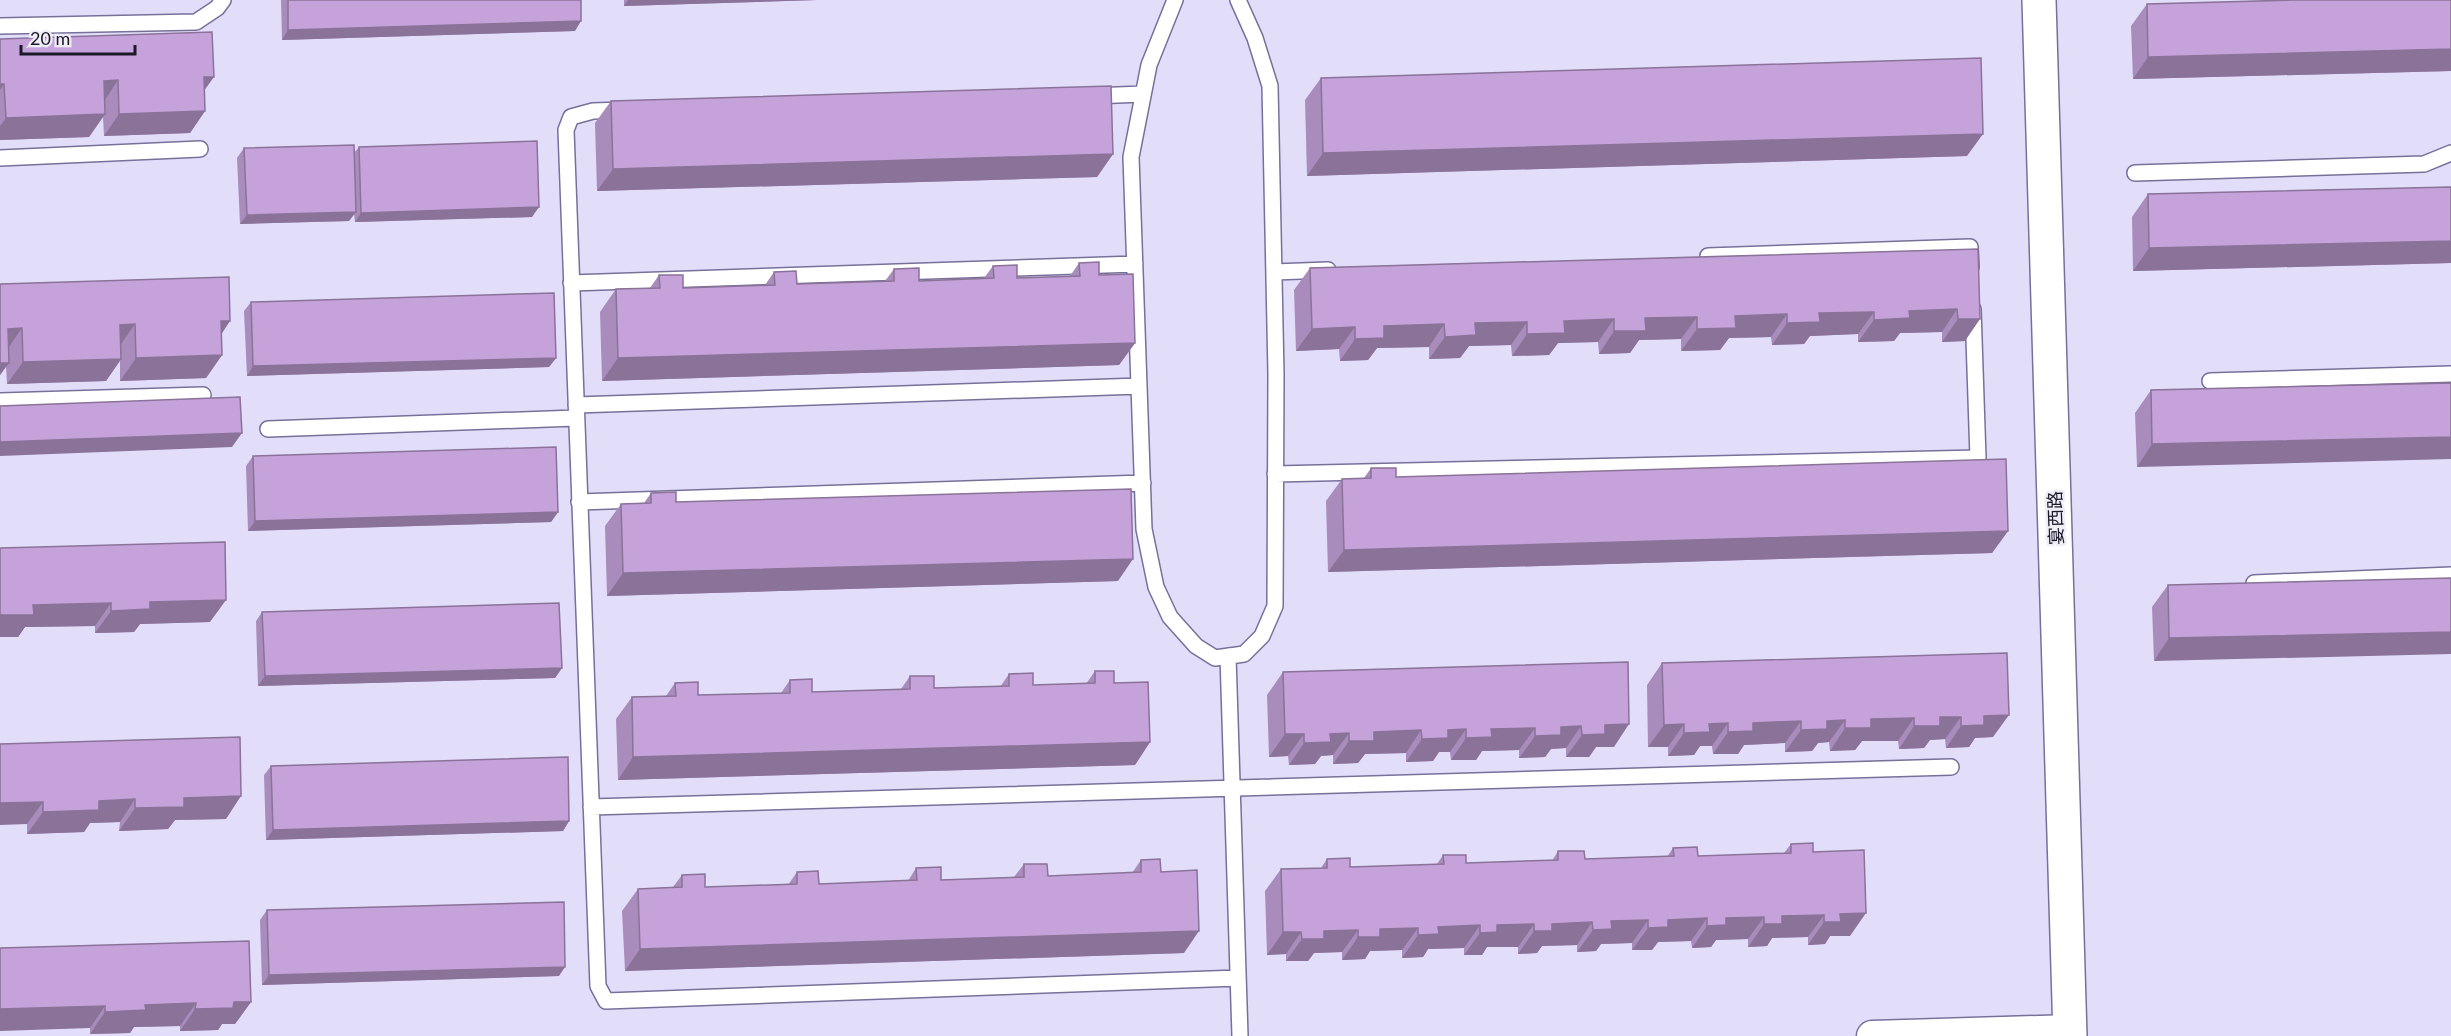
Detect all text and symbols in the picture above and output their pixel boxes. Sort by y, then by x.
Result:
scale bar [21,18,135,56]
text: 20 m [30,27,70,49]
street label: 宴西路 [2043,491,2067,545]

